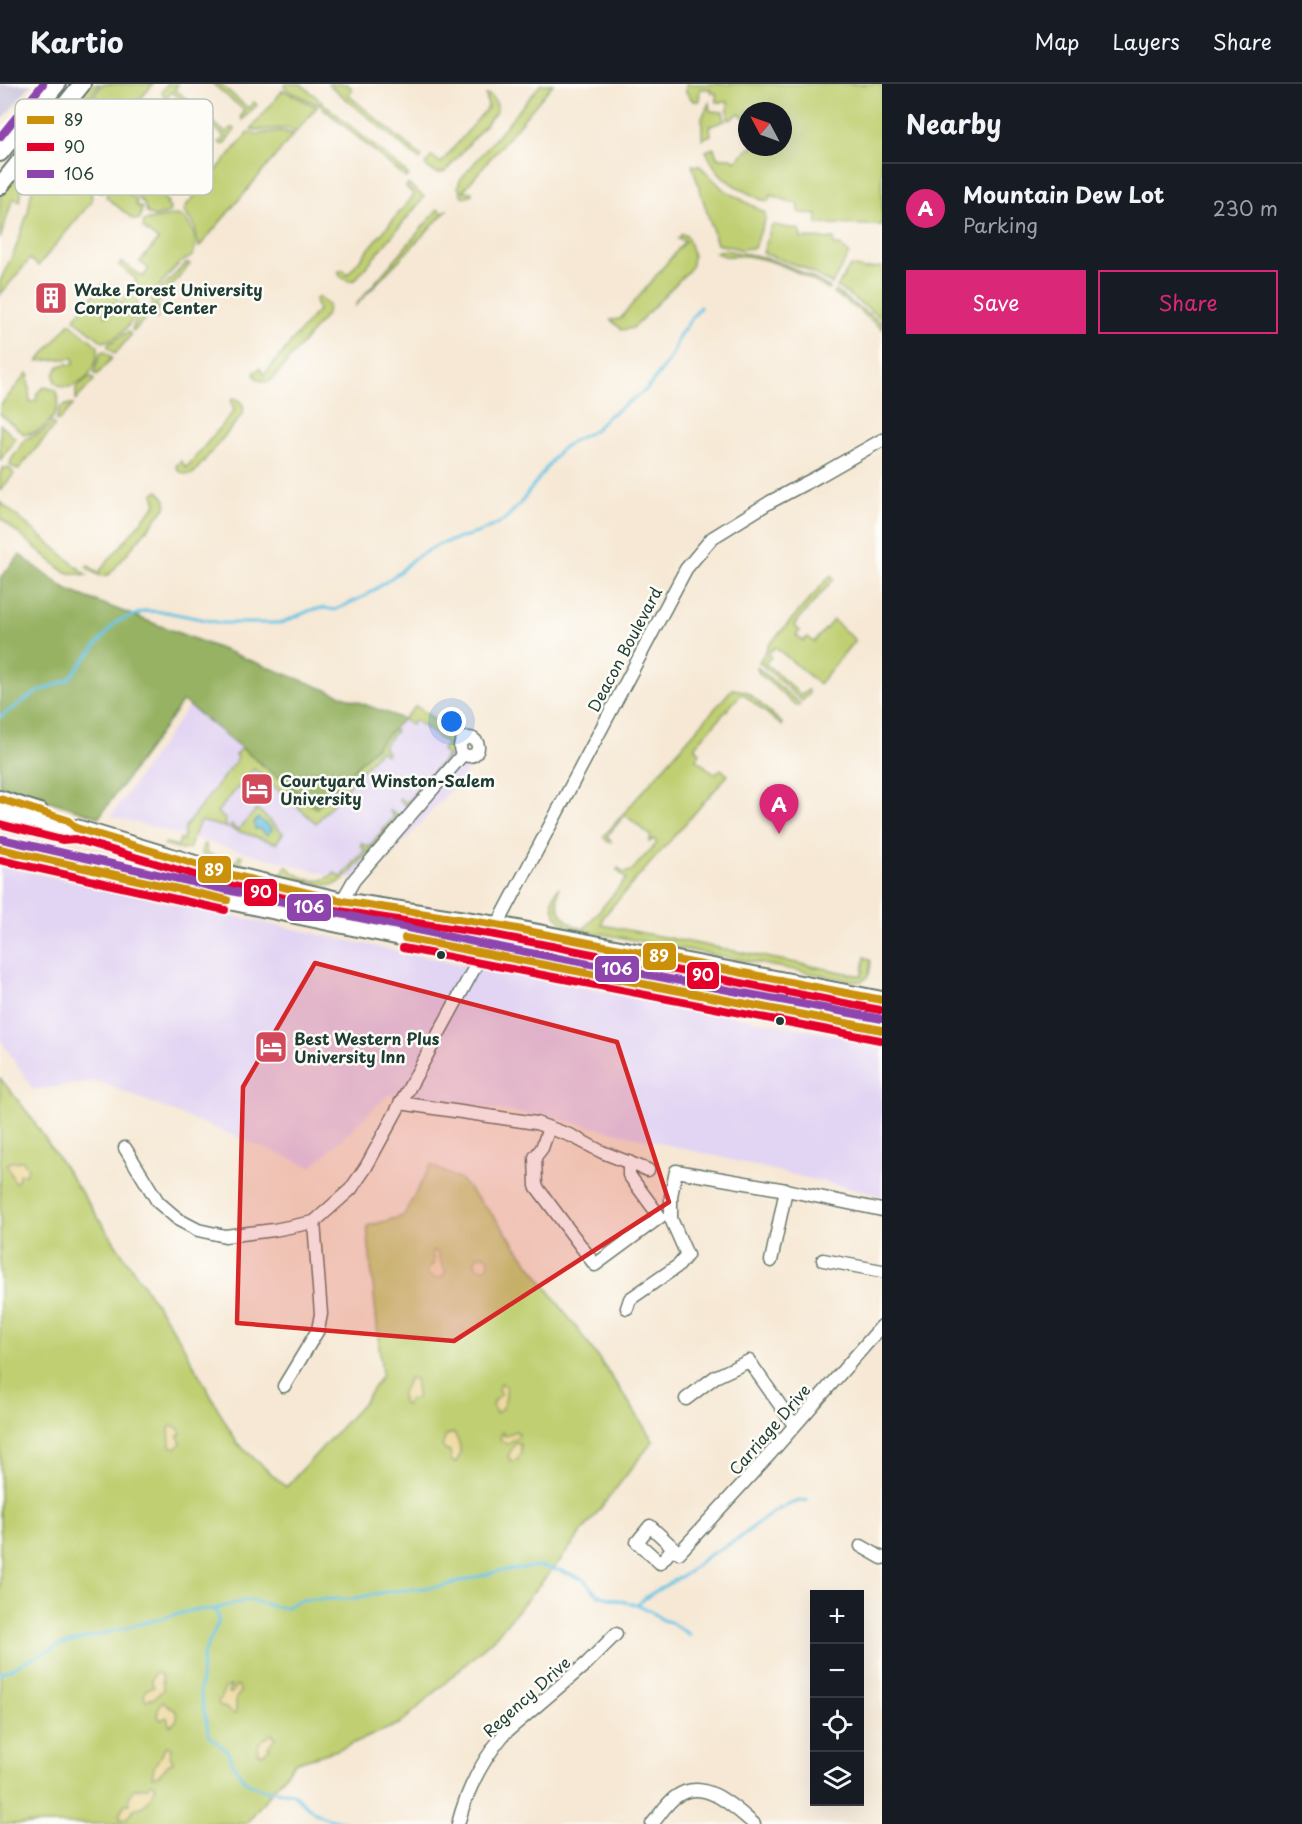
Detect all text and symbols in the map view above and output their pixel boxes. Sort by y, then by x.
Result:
text: Kartio [30,20,124,63]
text: Map [1035,25,1079,57]
text: Layers [1112,25,1180,57]
text: Share [1213,25,1272,57]
legend [15,99,213,195]
north arrow [738,102,792,156]
text: Nearby [906,104,1001,143]
text: 89 [64,107,83,131]
text: 90 [64,134,85,158]
text: 106 [64,161,94,185]
text: Mountain Dew Lot [963,177,1165,210]
text: A [918,193,933,223]
text: 230 m [1213,193,1278,223]
text: Parking [963,210,1038,240]
button: Save [906,270,1086,334]
button: Share [1098,270,1278,334]
place label: Wake Forest University Corporate Center [74,277,263,319]
building icon: Wake Forest University Corporate Center [33,280,69,316]
street label: Deacon Boulevard [581,582,667,716]
your location [437,707,466,736]
place label: Courtyard Winston-Salem University [280,768,495,810]
hotel icon: Courtyard Winston-Salem University [239,771,275,807]
pin: A [760,784,798,834]
line badge: 89 [197,855,232,884]
text: 89 [204,857,224,881]
line badge: 90 [243,878,278,907]
text: 90 [250,879,272,903]
line badge: 106 [286,893,332,922]
text: 106 [294,894,324,918]
line badge: 89 [642,942,677,971]
text: 89 [649,943,669,967]
unlabelled marker [435,949,447,961]
line badge: 106 [594,955,640,983]
text: 106 [602,956,632,980]
line badge: 90 [686,961,720,990]
text: 90 [692,962,714,986]
unlabelled marker [774,1015,786,1027]
place label: Best Western Plus University Inn [294,1026,440,1068]
hotel icon: Best Western Plus University Inn [253,1029,289,1065]
street label: Carriage Drive [723,1378,815,1480]
map controls [810,1590,864,1806]
button: + [810,1590,864,1644]
button: − [810,1644,864,1698]
street label: Regency Drive [477,1650,575,1742]
button: locate [810,1698,864,1752]
button: layers [810,1752,864,1806]

